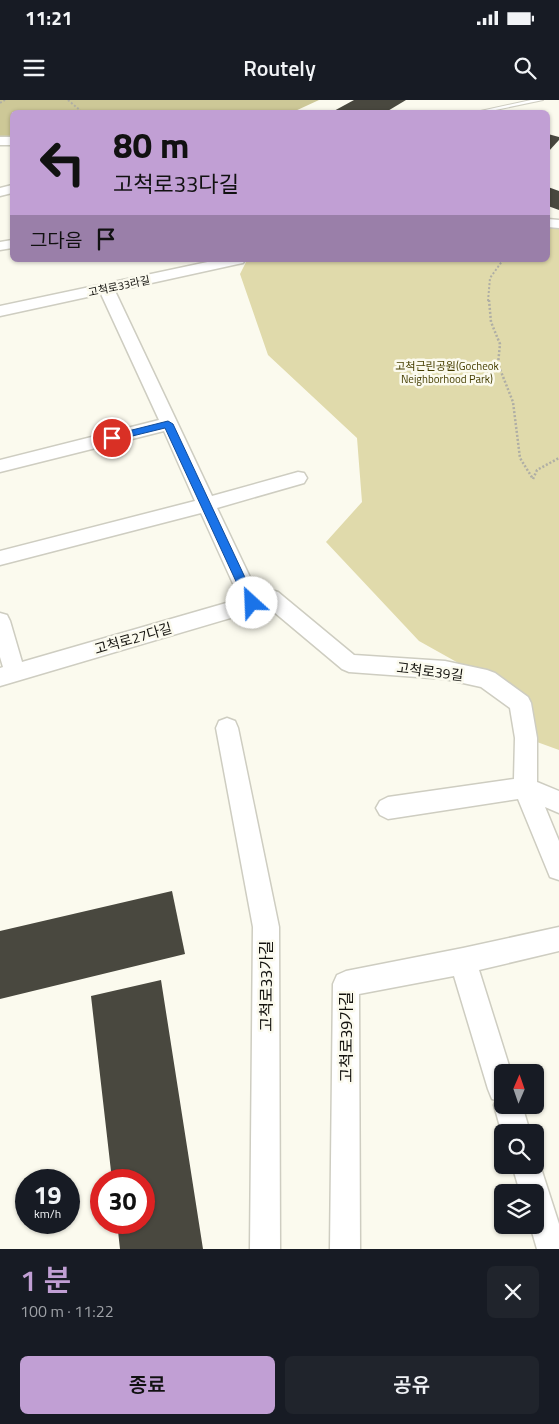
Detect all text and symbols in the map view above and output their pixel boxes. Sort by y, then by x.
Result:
text: 11:21 [25,3,72,32]
text: Routely [243,51,316,85]
icon: menu [20,54,48,82]
icon: search [511,54,539,82]
text: 80 m [113,118,189,172]
icon: left [30,130,95,195]
text: 고척로33다길 [113,167,239,201]
text: 그다음 [30,225,82,254]
icon: arrive [92,225,120,253]
street label: 고척로33라길 [87,272,151,300]
park label: 고척근린공원(Gocheok Neighborhood Park) [395,358,499,387]
pin [91,417,133,459]
icon: arrive [98,424,126,452]
position arrow [225,576,277,628]
street label: 고척로27다길 [92,617,174,659]
street label: 고척로39길 [395,656,465,686]
street label: 고척로33가길 [254,940,278,1032]
street label: 고척로39가길 [334,991,358,1083]
north arrow [494,1064,544,1114]
map controls [494,1064,544,1234]
button: search [494,1124,544,1174]
speed limit sign: 30 [90,1169,155,1234]
text: 19 [33,1176,62,1214]
button: layers [494,1184,544,1234]
text: km/h [34,1204,61,1223]
text: 1 분 [20,1257,71,1303]
button: close [487,1266,539,1318]
text: 100 m · 11:22 [20,1299,114,1323]
button: 종료 [20,1356,275,1414]
button: 공유 [285,1356,539,1414]

